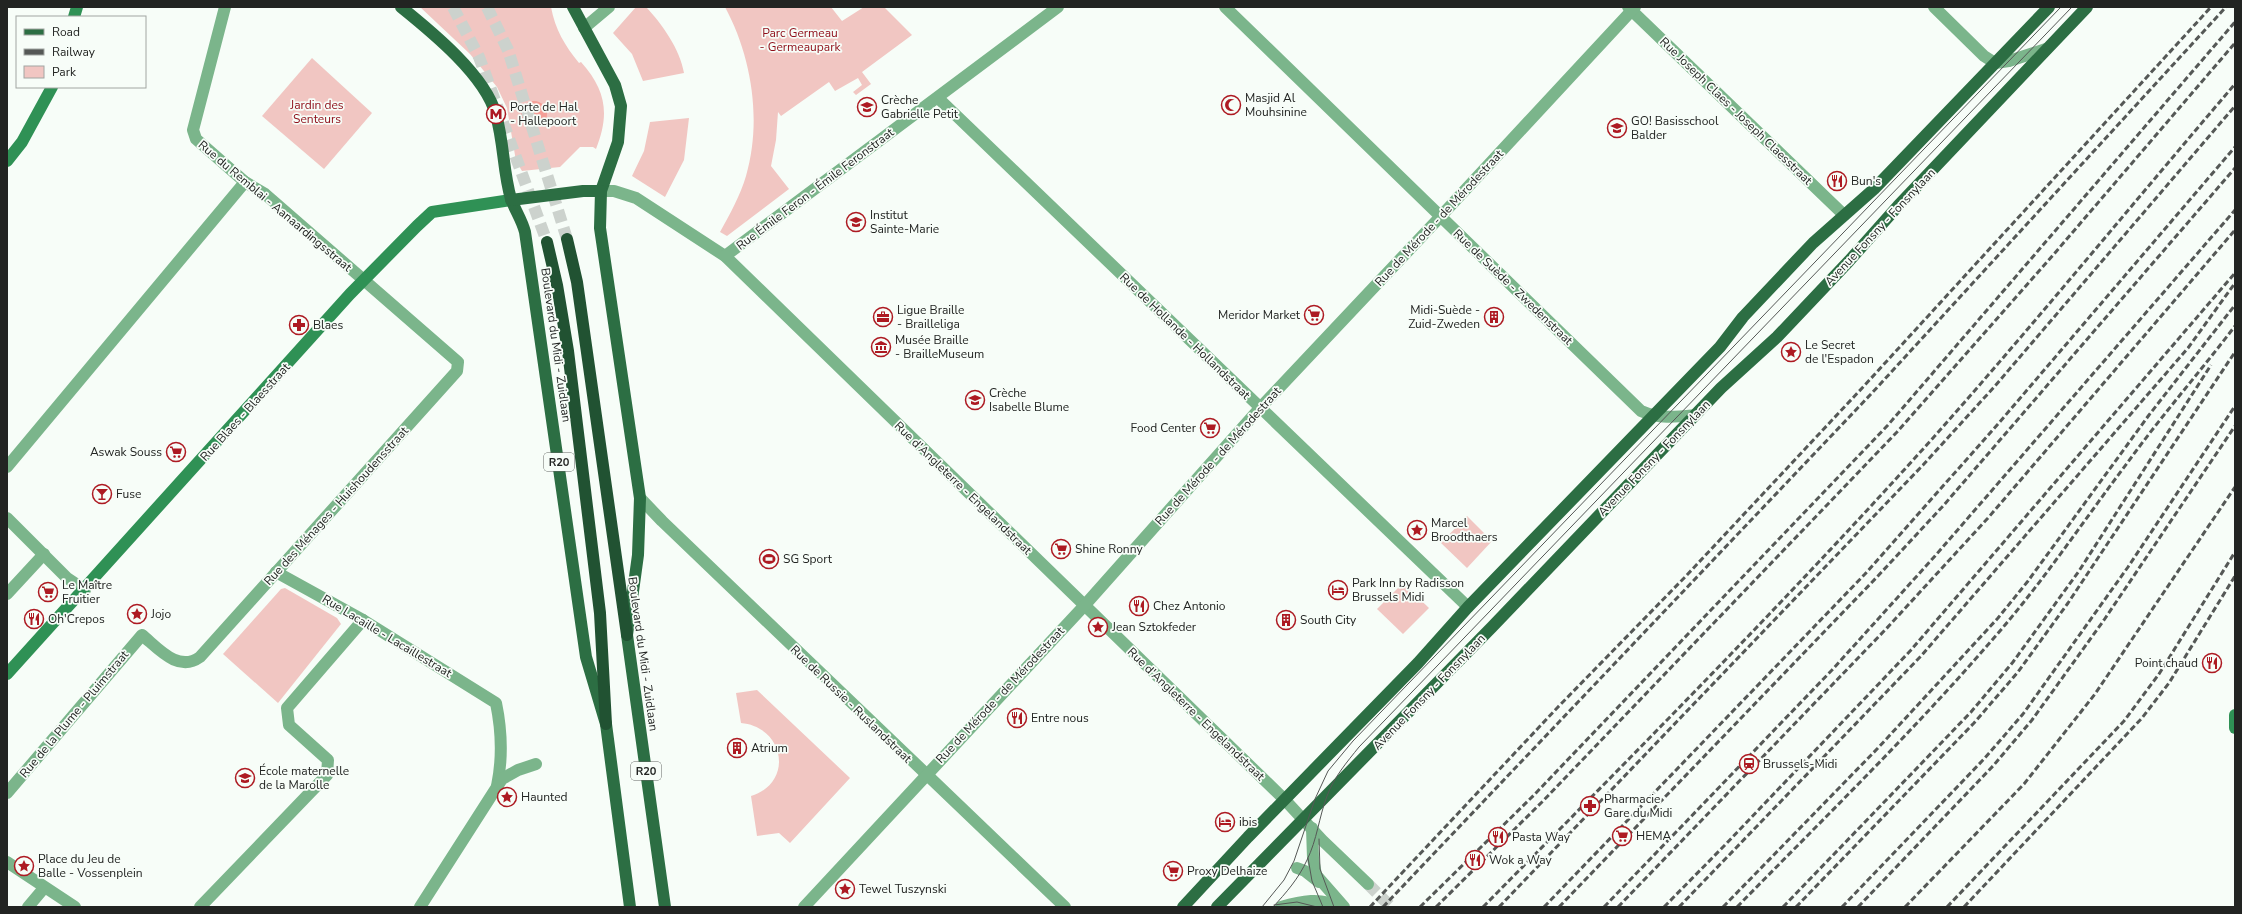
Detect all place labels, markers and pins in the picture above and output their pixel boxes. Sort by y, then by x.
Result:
place label: Masjid Al Mouhsinine [1245,90,1307,120]
place label: Crèche Gabrielle Petit [881,92,959,122]
mosque icon: Masjid Al Mouhsinine [1220,94,1242,116]
school or university icon: Crèche Gabrielle Petit [856,96,878,118]
place label: Porte de Hal - Hallepoort [510,99,578,129]
metro station icon: Porte de Hal - Hallepoort [485,103,507,125]
place label: GO! Basisschool Balder [1631,113,1719,143]
school or university icon: GO! Basisschool Balder [1606,117,1628,139]
restaurant icon: Bun's [1826,170,1848,192]
place label: Bun's [1851,173,1881,189]
place label: Institut Sainte-Marie [870,207,939,237]
school or university icon: Institut Sainte-Marie [845,211,867,233]
place label: Ligue Braille - Brailleliga [897,302,964,332]
place label: Midi-Suède - Zuid-Zweden [1408,302,1480,332]
supermarket icon: Meridor Market [1303,304,1325,326]
office icon: Ligue Braille - Brailleliga [872,306,894,328]
building icon: Midi-Suède - Zuid-Zweden [1483,306,1505,328]
place label: Meridor Market [1218,307,1301,323]
pharmacy icon: Blaes [288,314,310,336]
place label: Blaes [313,317,343,333]
place label: Musée Braille - BrailleMuseum [895,332,984,362]
museum icon: Musée Braille - BrailleMuseum [870,336,892,358]
place label: Le Secret de l'Espadon [1805,337,1874,367]
place icon: Le Secret de l'Espadon [1780,341,1802,363]
place label: Crèche Isabelle Blume [989,385,1069,415]
school or university icon: Crèche Isabelle Blume [964,389,986,411]
supermarket icon: Food Center [1199,417,1221,439]
place label: Food Center [1131,420,1197,436]
supermarket icon: Aswak Souss [165,441,187,463]
place label: Aswak Souss [90,444,162,460]
bar icon: Fuse [91,483,113,505]
place label: Fuse [116,486,141,502]
place label: Marcel Broodthaers [1431,515,1498,545]
place icon: Marcel Broodthaers [1406,519,1428,541]
supermarket icon: Shine Ronny [1050,538,1072,560]
place label: Shine Ronny [1075,541,1143,557]
sports icon: SG Sport [758,548,780,570]
place label: SG Sport [783,551,833,567]
place label: Park Inn by Radisson Brussels Midi [1352,575,1464,605]
place label: Le Maître Fruitier [62,577,112,607]
hotel icon: Park Inn by Radisson Brussels Midi [1327,579,1349,601]
supermarket icon: Le Maître Fruitier [37,581,59,603]
restaurant icon: Chez Antonio [1128,595,1150,617]
place label: Chez Antonio [1153,598,1226,614]
place icon: Jojo [126,603,148,625]
place label: Jojo [150,606,171,622]
restaurant icon: Oh'Crepos [23,608,45,630]
building icon: South City [1275,609,1297,631]
place label: Oh'Crepos [48,611,105,627]
place label: South City [1300,612,1357,628]
place icon: Jean Sztokfeder [1087,616,1109,638]
place label: Jean Sztokfeder [1111,619,1197,635]
restaurant icon: Point chaud [2201,652,2223,674]
place label: Point chaud [2135,655,2198,671]
restaurant icon: Entre nous [1006,707,1028,729]
place label: Entre nous [1031,710,1089,726]
building icon: Atrium [726,737,748,759]
place label: Atrium [751,740,788,756]
station icon: Brussels-Midi [1738,753,1760,775]
place label: Brussels-Midi [1763,756,1837,772]
place label: École maternelle de la Marolle [259,763,349,793]
school or university icon: École maternelle de la Marolle [234,767,256,789]
place icon: Haunted [496,786,518,808]
place label: Haunted [521,789,568,805]
place label: Pharmacie Gare du Midi [1604,791,1672,821]
pharmacy icon: Pharmacie Gare du Midi [1579,795,1601,817]
hotel icon: ibis [1214,811,1236,833]
place label: ibis [1239,814,1258,830]
supermarket icon: HEMA [1611,825,1633,847]
restaurant icon: Pasta Way [1487,826,1509,848]
place label: HEMA [1636,828,1671,844]
place label: Pasta Way [1512,829,1571,845]
restaurant icon: Wok a Way [1464,849,1486,871]
place label: Place du Jeu de Balle - Vossenplein [38,851,143,881]
place label: Wok a Way [1489,852,1553,868]
place icon: Place du Jeu de Balle - Vossenplein [13,855,35,877]
supermarket icon: Proxy Delhaize [1162,860,1184,882]
place label: Proxy Delhaize [1187,863,1267,879]
place icon: Tewel Tuszynski [834,878,856,900]
place label: Tewel Tuszynski [859,881,946,897]

